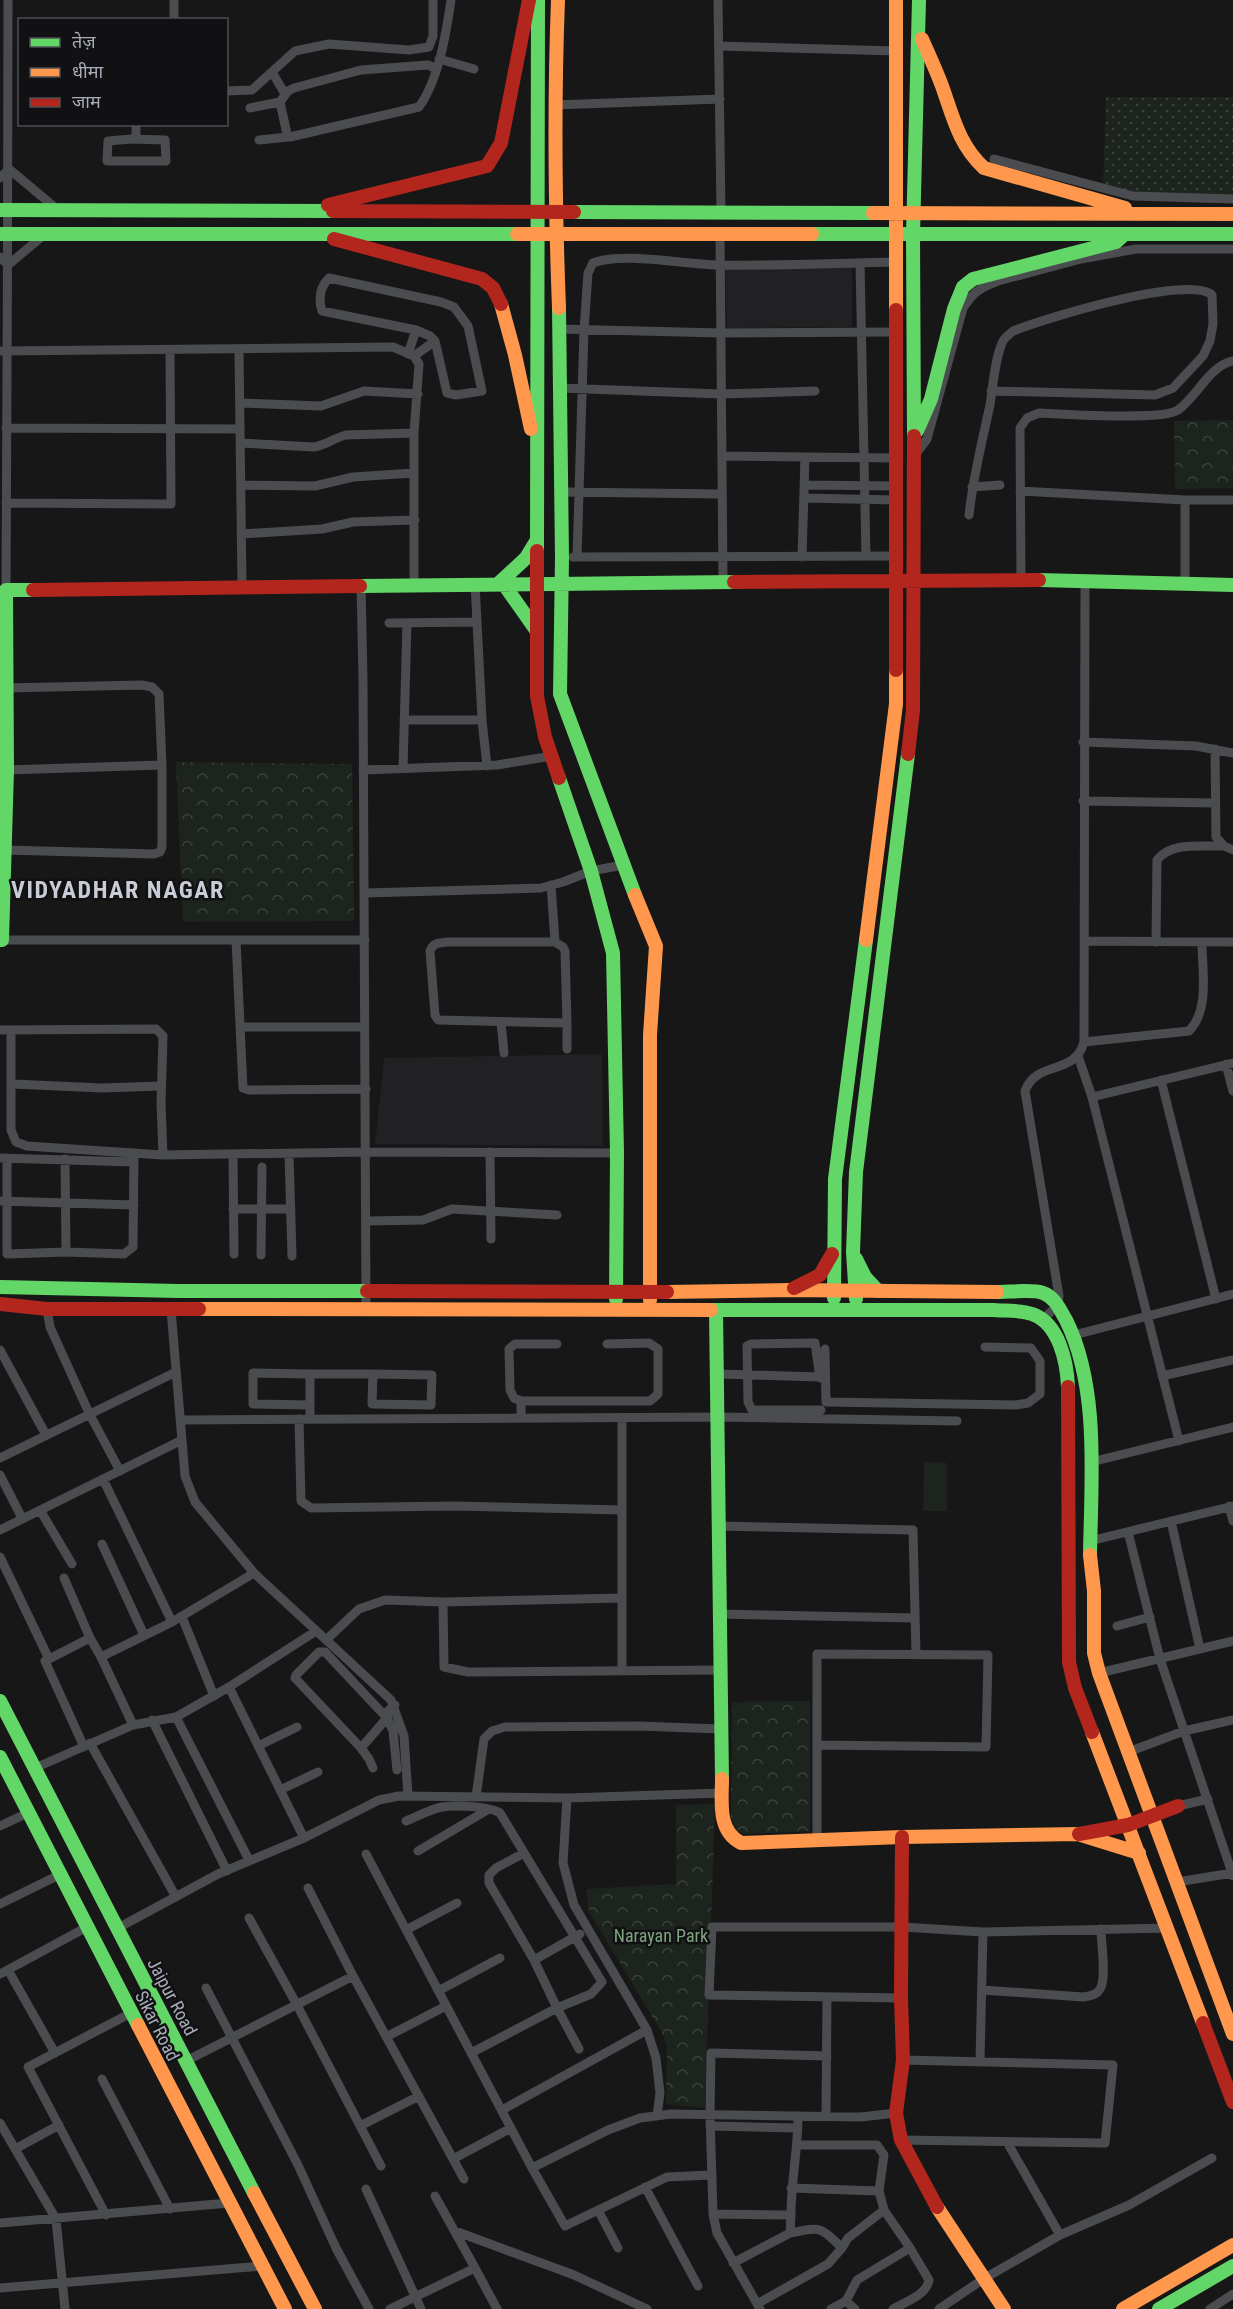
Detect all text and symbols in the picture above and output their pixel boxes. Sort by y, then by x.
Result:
legend [18,18,228,126]
text: तेज़ [72,31,96,52]
text: धीमा [72,61,103,82]
text: जाम [72,91,102,112]
district label: VIDYADHAR NAGAR [11,876,225,904]
park label: Narayan Park [614,1925,708,1946]
street label: Jaipur Road [143,1954,202,2039]
street label: Sikar Road [131,1987,184,2064]

